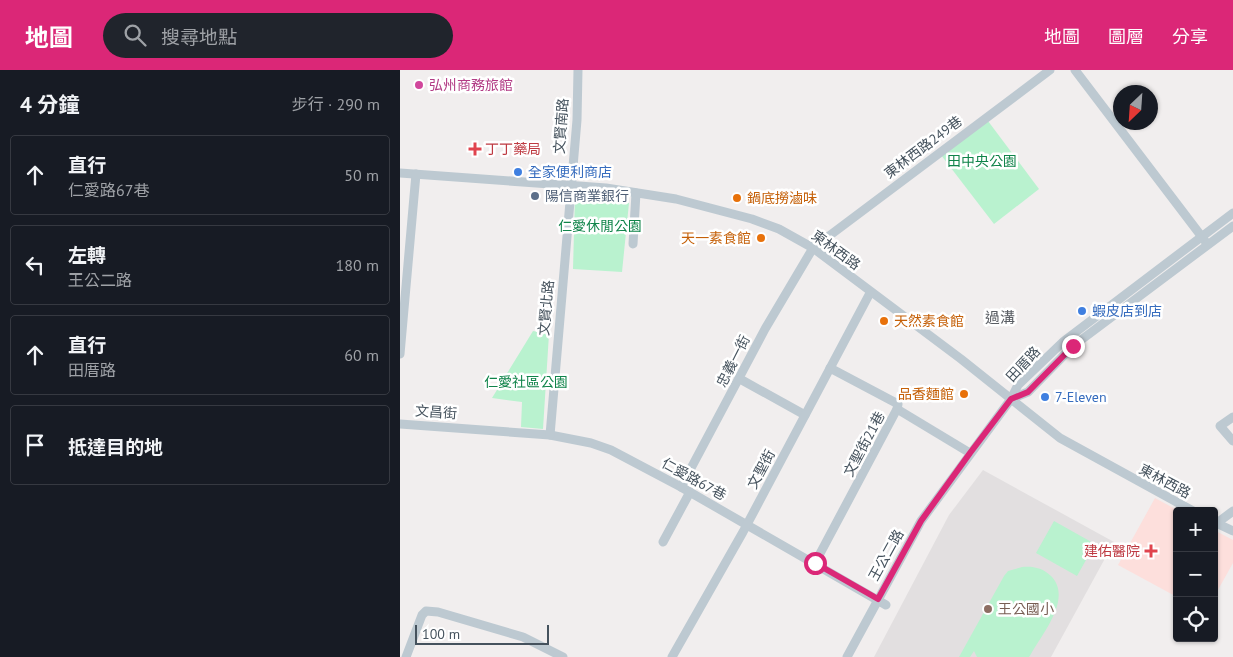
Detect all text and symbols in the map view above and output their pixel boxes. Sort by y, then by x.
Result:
search box [103,13,453,58]
icon: search [121,21,149,49]
text: 地圖 [25,22,73,53]
text: 搜尋地點 [161,25,237,49]
text: 地圖 [1044,25,1080,48]
text: 圖層 [1108,25,1144,48]
text: 分享 [1172,25,1208,48]
place label: 弘州商務旅館 [429,76,513,94]
marker: 弘州商務旅館 [413,79,425,91]
north arrow [1113,85,1158,130]
text: 4 分鐘 [20,91,79,118]
text: 步行 · 290 m [292,94,380,114]
street label: 文賢南路 [550,97,572,155]
street label: 東林西路249巷 [880,112,966,182]
place label: 丁丁藥局 [485,140,541,158]
marker: 丁丁藥局 [469,143,481,155]
park label: 田中央公園 [947,152,1017,170]
text: 直行 [68,153,106,177]
icon: ahead [21,161,49,189]
place label: 全家便利商店 [528,163,612,181]
text: 50 m [344,165,379,185]
marker: 全家便利商店 [512,166,524,178]
text: 仁愛路67巷 [68,180,149,200]
place label: 陽信商業銀行 [545,187,629,205]
place label: 鍋底撈滷味 [747,189,817,207]
marker: 陽信商業銀行 [529,190,541,202]
marker: 鍋底撈滷味 [731,192,743,204]
park label: 仁愛休閒公園 [558,217,642,235]
street label: 東林西路 [808,226,864,274]
place label: 天一素食館 [681,229,751,247]
marker: 天一素食館 [755,232,767,244]
text: 左轉 [68,243,106,267]
icon: left [21,251,49,279]
text: 180 m [336,255,379,275]
text: 王公二路 [68,270,132,290]
street label: 文賢北路 [535,279,557,337]
place label: 蝦皮店到店 [1092,302,1162,320]
marker: 蝦皮店到店 [1076,305,1088,317]
district label: 過溝 [985,308,1015,327]
place label: 天然素食館 [894,312,964,330]
marker: 天然素食館 [878,315,890,327]
street label: 忠義一街 [712,332,754,390]
text: 直行 [68,333,106,357]
route end [1062,335,1085,358]
icon: ahead [21,341,49,369]
street label: 田厝路 [1002,343,1044,385]
text: 60 m [344,345,379,365]
text: 田厝路 [68,360,116,380]
park label: 仁愛社區公園 [484,373,568,391]
place label: 品香麵館 [898,385,954,403]
marker: 品香麵館 [958,388,970,400]
place label: 7-Eleven [1055,388,1107,406]
marker: 7-Eleven [1039,391,1051,403]
street label: 文昌街 [414,402,458,422]
street label: 文聖街21巷 [839,408,889,480]
icon: arrive [21,431,49,459]
text: 抵達目的地 [68,435,163,459]
street label: 文聖街 [743,446,779,492]
street label: 仁愛路67巷 [658,454,730,504]
street label: 東林西路 [1136,460,1194,502]
map controls [1173,507,1218,642]
button: + [1173,507,1218,552]
street label: 王公二路 [865,526,907,584]
place label: 建佑醫院 [1084,542,1140,560]
marker: 建佑醫院 [1144,544,1158,558]
route start [804,552,827,575]
button: − [1173,552,1218,597]
button: locate [1173,597,1218,642]
place label: 王公國小 [998,600,1054,618]
marker: 王公國小 [982,603,994,615]
scale bar [415,622,549,645]
text: 100 m [422,625,460,643]

